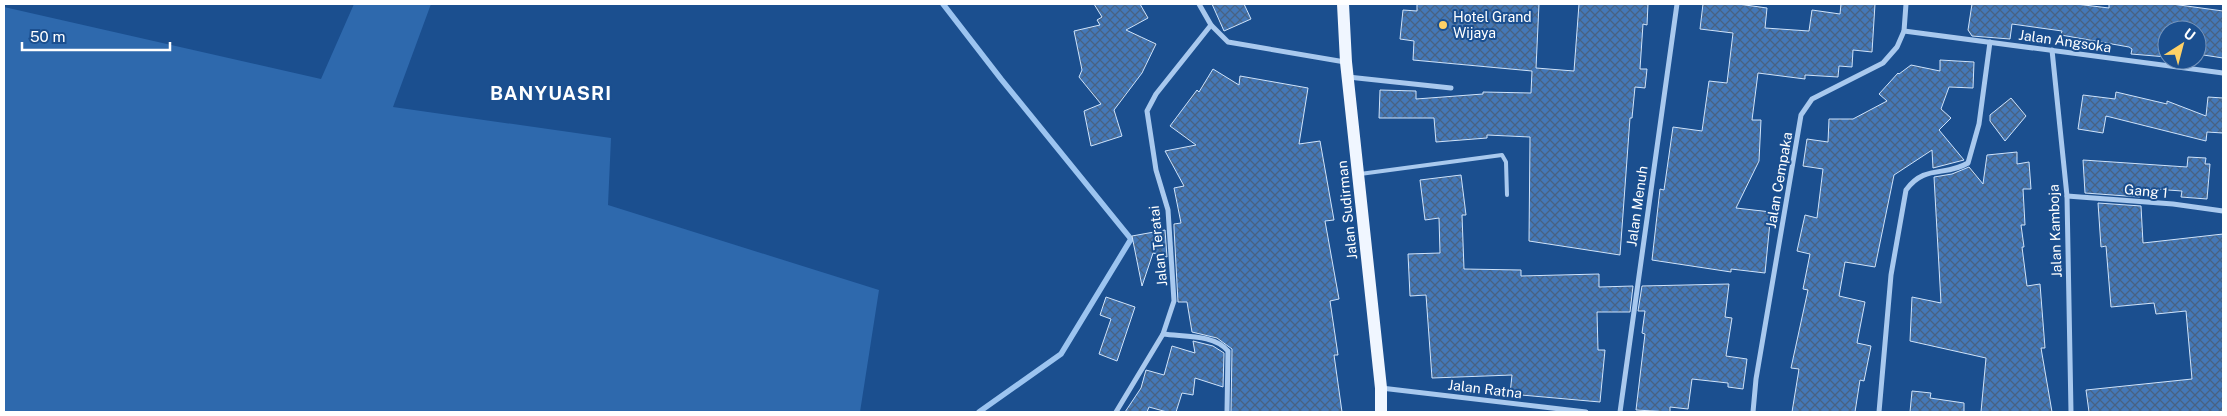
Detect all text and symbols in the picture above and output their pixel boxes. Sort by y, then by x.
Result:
place label: Hotel Grand Wijaya [1453,9,1532,41]
marker: Hotel Grand Wijaya [1437,19,1449,31]
scale bar [22,20,170,52]
north arrow [2157,20,2207,70]
text: U [2181,25,2198,44]
street label: Jalan Angsoka [2018,27,2112,55]
text: 50 m [30,28,65,45]
district label: BANYUASRI [490,82,612,104]
street label: Jalan Cempaka [1763,131,1795,229]
street label: Jalan Sudirman [1334,160,1360,260]
street label: Jalan Menuh [1623,165,1651,247]
street label: Gang 1 [2123,181,2169,201]
street label: Jalan Kamboja [2045,184,2065,278]
street label: Jalan Teratai [1146,205,1170,287]
street label: Jalan Ratna [1447,377,1523,401]

